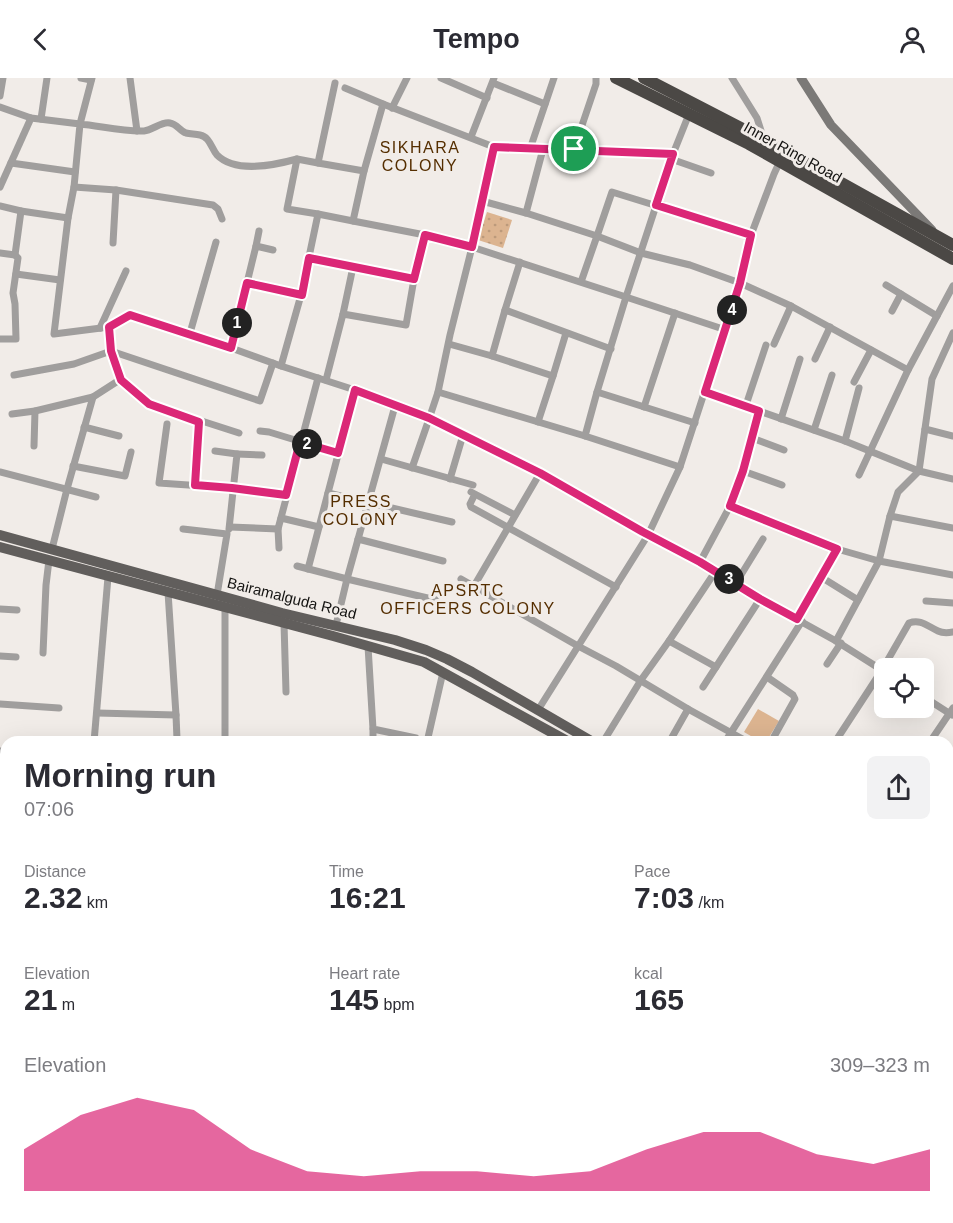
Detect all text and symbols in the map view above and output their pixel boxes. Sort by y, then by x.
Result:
icon: back [24,23,57,56]
icon: person [896,23,929,56]
text: Tempo [433,24,520,54]
street label: Inner Ring Road [741,118,845,186]
pin [548,123,599,174]
icon: arrive [557,132,590,165]
district label: SIKHARA COLONY [380,139,460,174]
pin: 4 [717,295,747,325]
text: 4 [728,301,736,318]
pin: 1 [222,308,252,338]
text: 1 [233,314,241,331]
pin: 2 [292,429,322,459]
text: 2 [303,435,311,452]
district label: PRESS COLONY [323,493,399,528]
pin: 3 [714,564,744,594]
text: 3 [725,570,733,587]
street label: Bairamalguda Road [226,574,358,622]
district label: APSRTC OFFICERS COLONY [380,582,556,617]
map controls [874,658,934,718]
button: locate [874,658,934,718]
button: share [867,756,930,819]
text: Morning run [24,757,216,794]
text: 07:06 [24,798,74,820]
text: Distance [24,863,86,880]
text: Time [329,863,364,880]
text: Pace [634,863,670,880]
text: 2.32 [24,881,82,914]
text: 16:21 [329,881,406,914]
text: 7:03 [634,881,694,914]
text: km [82,894,108,911]
text: /km [694,894,724,911]
text: Elevation [24,965,90,982]
text: Heart rate [329,965,400,982]
text: kcal [634,965,662,982]
text: 21 [24,983,57,1016]
text: 145 [329,983,379,1016]
text: 165 [634,983,684,1016]
text: m [57,996,75,1013]
text: bpm [379,996,415,1013]
text: Elevation [24,1054,106,1076]
text: 309–323 m [830,1054,930,1076]

